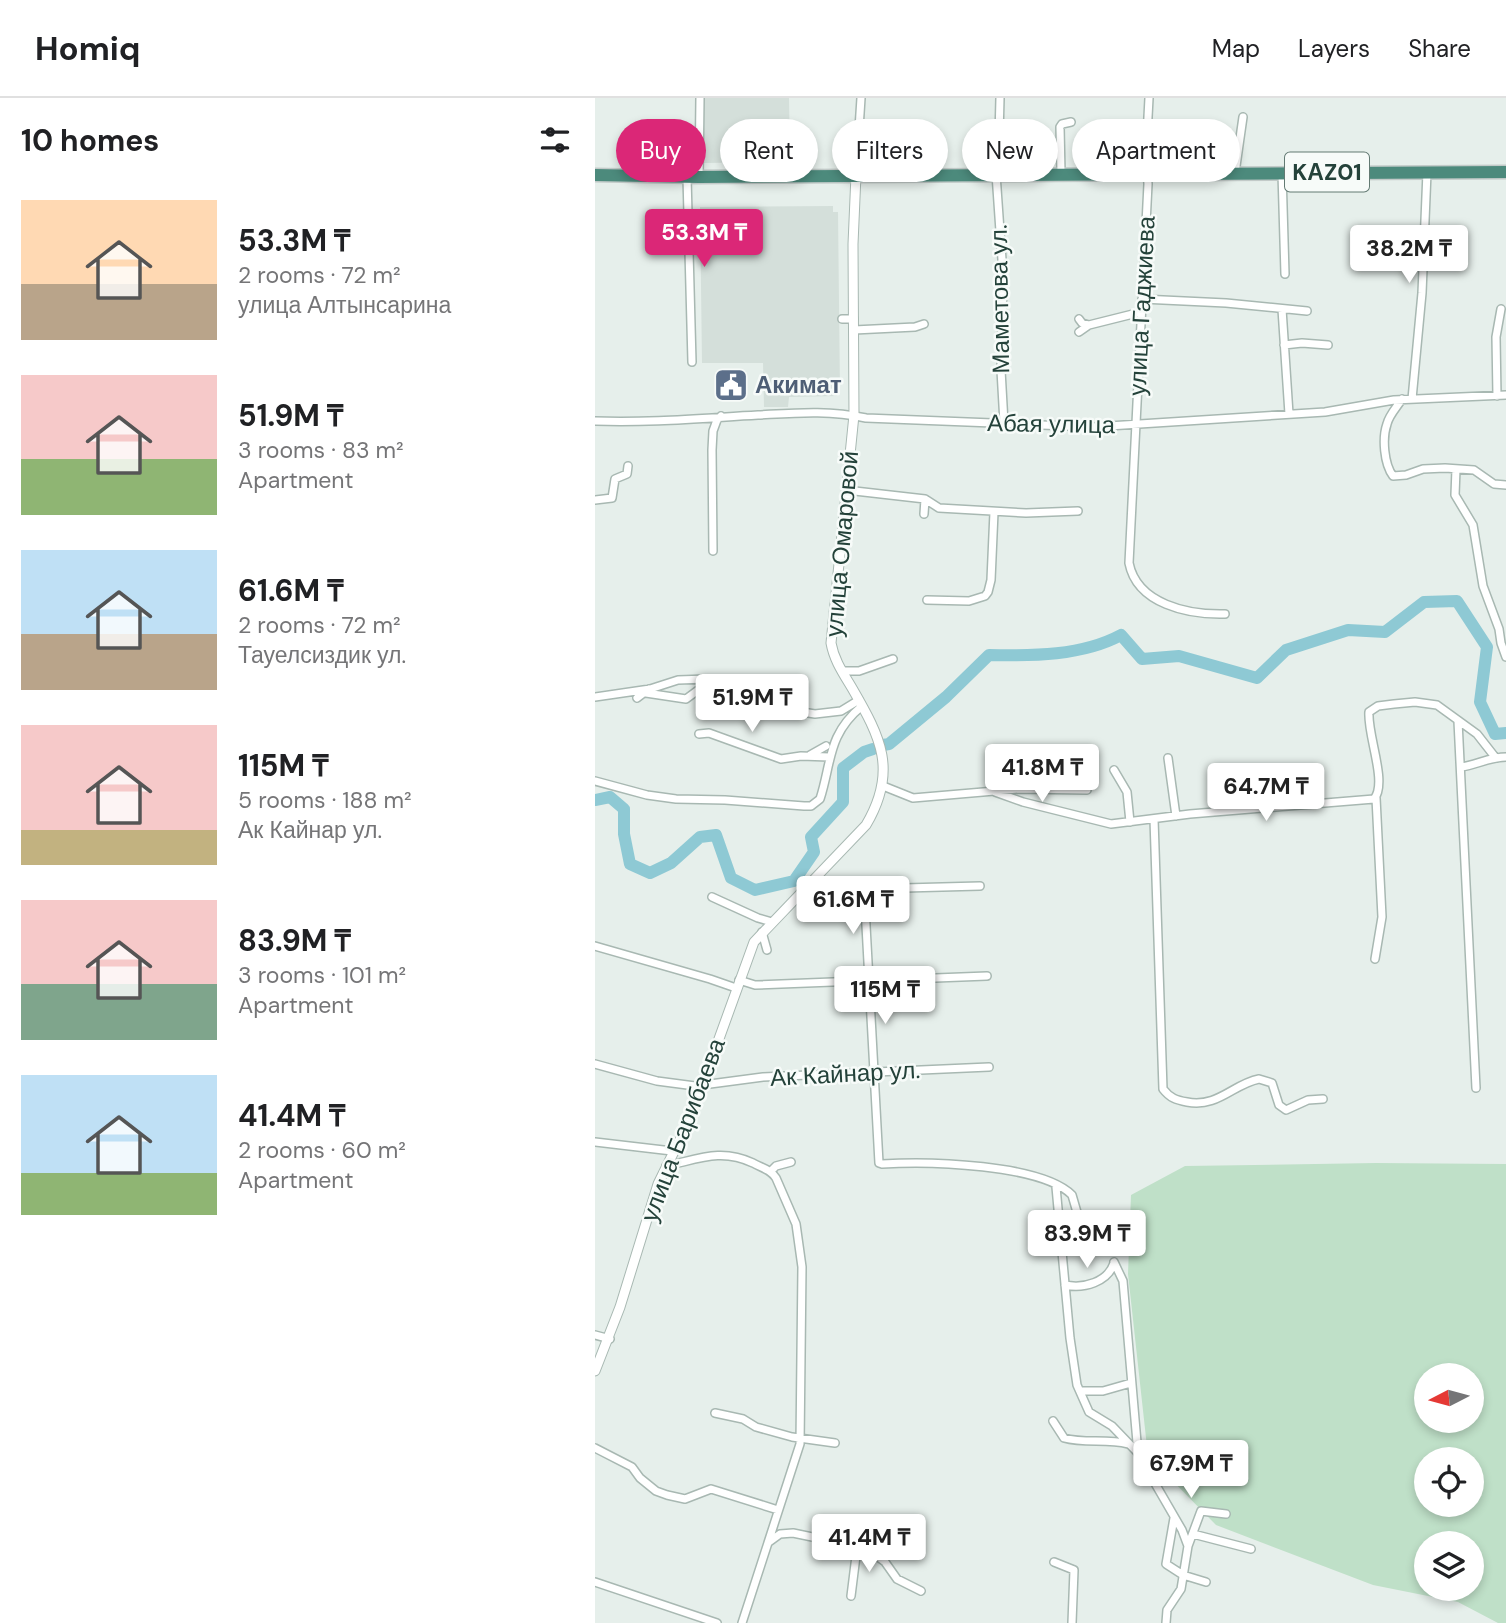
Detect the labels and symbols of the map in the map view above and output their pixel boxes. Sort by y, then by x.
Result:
road number: KАZ01 [1285,152,1369,192]
pin: 53.3M ₸ [639,209,769,269]
street label: улица Гаджиева [1121,215,1162,397]
street label: Маметова ул. [983,224,1016,374]
pin: 38.2M ₸ [1344,226,1474,285]
public building icon: Акимат [712,366,750,404]
place label: Акимат [755,369,842,400]
street label: Абая улица [987,407,1116,440]
street label: улица Омаровой [818,450,865,638]
pin: 51.9M ₸ [687,674,817,734]
pin: 41.8M ₸ [977,744,1107,804]
pin: 64.7M ₸ [1201,764,1331,823]
pin: 61.6M ₸ [788,876,918,936]
pin: 115M ₸ [828,967,942,1026]
street label: улица Барибаева [633,1033,732,1226]
street label: Ак Кайнар ул. [769,1054,921,1093]
pin: 83.9M ₸ [1022,1210,1152,1270]
north arrow [1414,1363,1484,1433]
pin: 67.9M ₸ [1126,1440,1256,1500]
pin: 41.4M ₸ [804,1514,934,1574]

